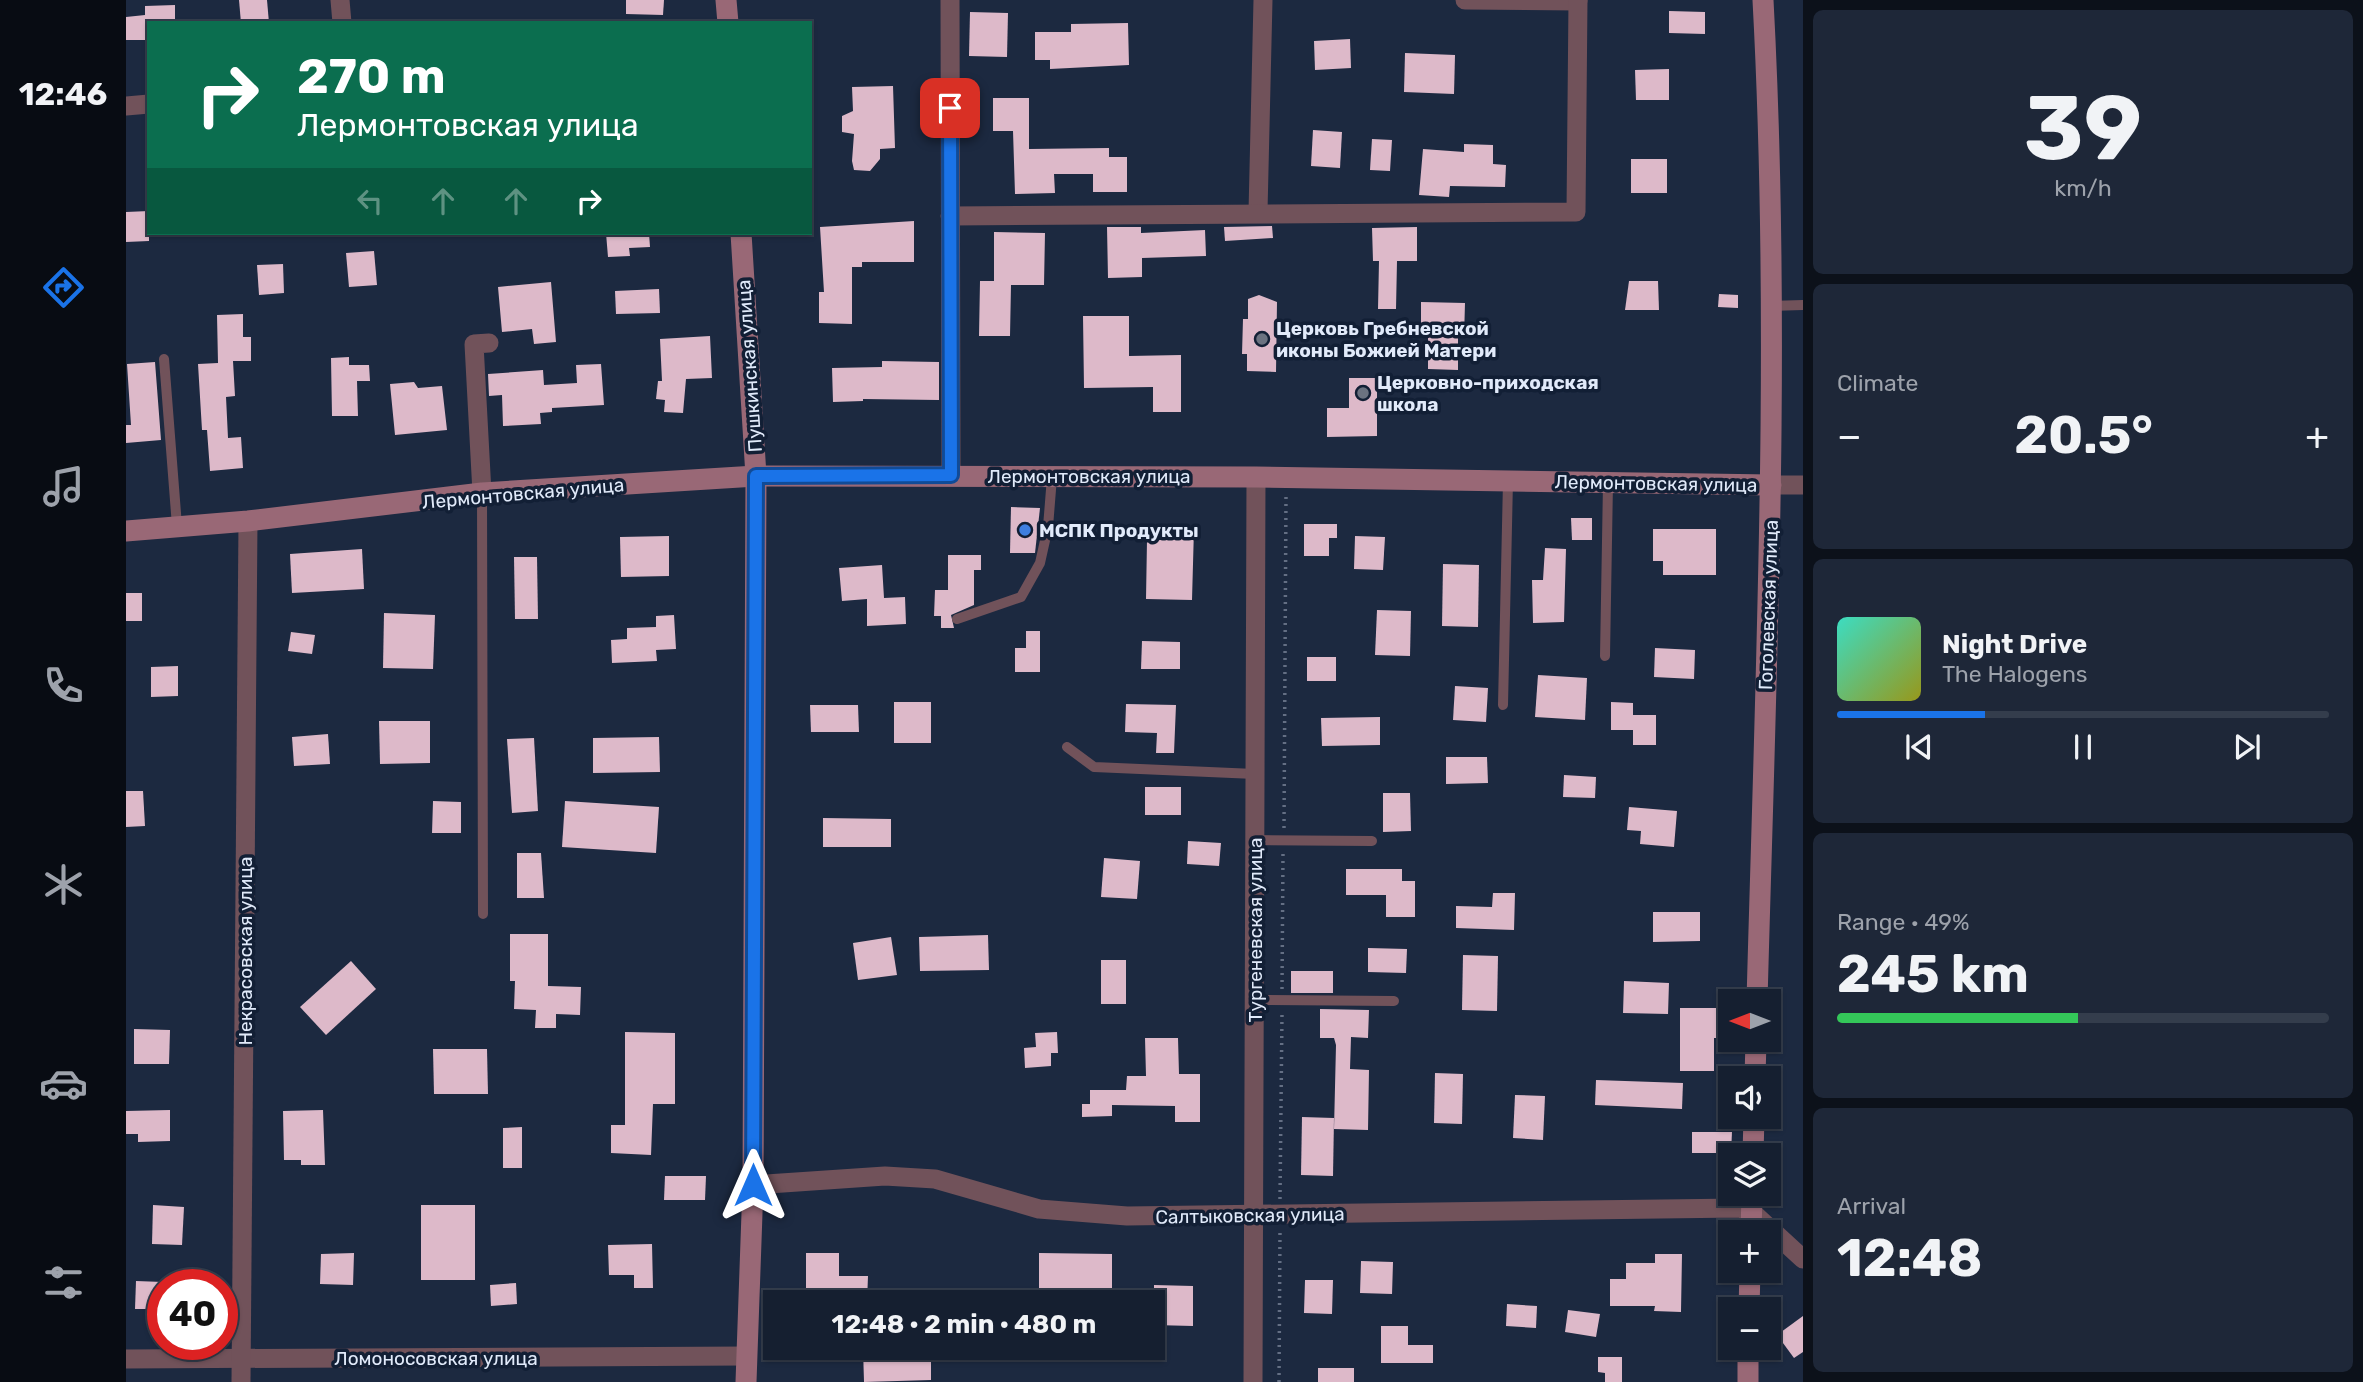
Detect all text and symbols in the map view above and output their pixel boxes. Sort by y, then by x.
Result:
text: 270 m [297,47,446,105]
icon: right [182,49,273,140]
text: 39 [2024,74,2142,182]
text: 12:46 [19,75,107,113]
pin [920,78,980,138]
icon: arrive [931,89,969,127]
text: Лермонтовская улица [297,106,639,144]
text: km/h [2054,174,2112,202]
icon: left [351,182,389,220]
icon: ahead [424,182,462,220]
icon: ahead [497,182,535,220]
icon: right [570,182,608,220]
icon: directions [39,263,88,312]
street label: Пушкинская улица [732,279,767,453]
place label: Церковь Гребневской иконы Божией Матери [1276,317,1496,362]
marker: Церковь Гребневской иконы Божией Матери [1254,331,1270,347]
text: Climate [1837,369,1918,397]
place label: Церковно-приходская школа [1377,371,1599,416]
marker: Церковно-приходская школа [1355,385,1371,401]
text: 20.5° [2014,404,2153,466]
text: − [1837,413,1862,459]
text: + [2305,413,2329,459]
icon: music [39,462,88,511]
street label: Лермонтовская улица [988,465,1190,488]
street label: Лермонтовская улица [1554,470,1758,497]
street label: Лермонтовская улица [421,473,625,514]
place label: МСПК Продукты [1039,519,1199,542]
street label: Гоголевская улица [1754,520,1783,691]
marker: МСПК Продукты [1017,522,1033,538]
text: Night Drive [1942,629,2087,660]
text: The Halogens [1942,660,2088,688]
icon: phone [39,661,88,710]
icon: previous [1900,728,1938,766]
icon: pause [2064,728,2102,766]
icon: next [2228,728,2266,766]
street label: Тургеневская улица [1244,837,1267,1023]
street label: Некрасовская улица [234,856,257,1046]
icon: climate [39,860,88,909]
text: Range · 49% [1837,908,1969,936]
text: 245 km [1837,943,2029,1005]
north arrow [1718,989,1782,1052]
map controls [1718,989,1781,1360]
icon: car [39,1059,88,1108]
button: sound [1718,1066,1781,1129]
button: layers [1718,1143,1781,1206]
position arrow [716,1148,790,1222]
text: Arrival [1837,1192,1906,1220]
street label: Салтыковская улица [1155,1202,1345,1229]
button: + [1718,1220,1781,1283]
text: 12:48 [1837,1227,1983,1289]
icon: filters [39,1258,88,1307]
speed limit sign: 40 [147,1269,238,1360]
button: − [1718,1297,1781,1360]
text: 12:48 · 2 min · 480 m [832,1309,1096,1340]
street label: Ломоносовская улица [334,1347,538,1370]

